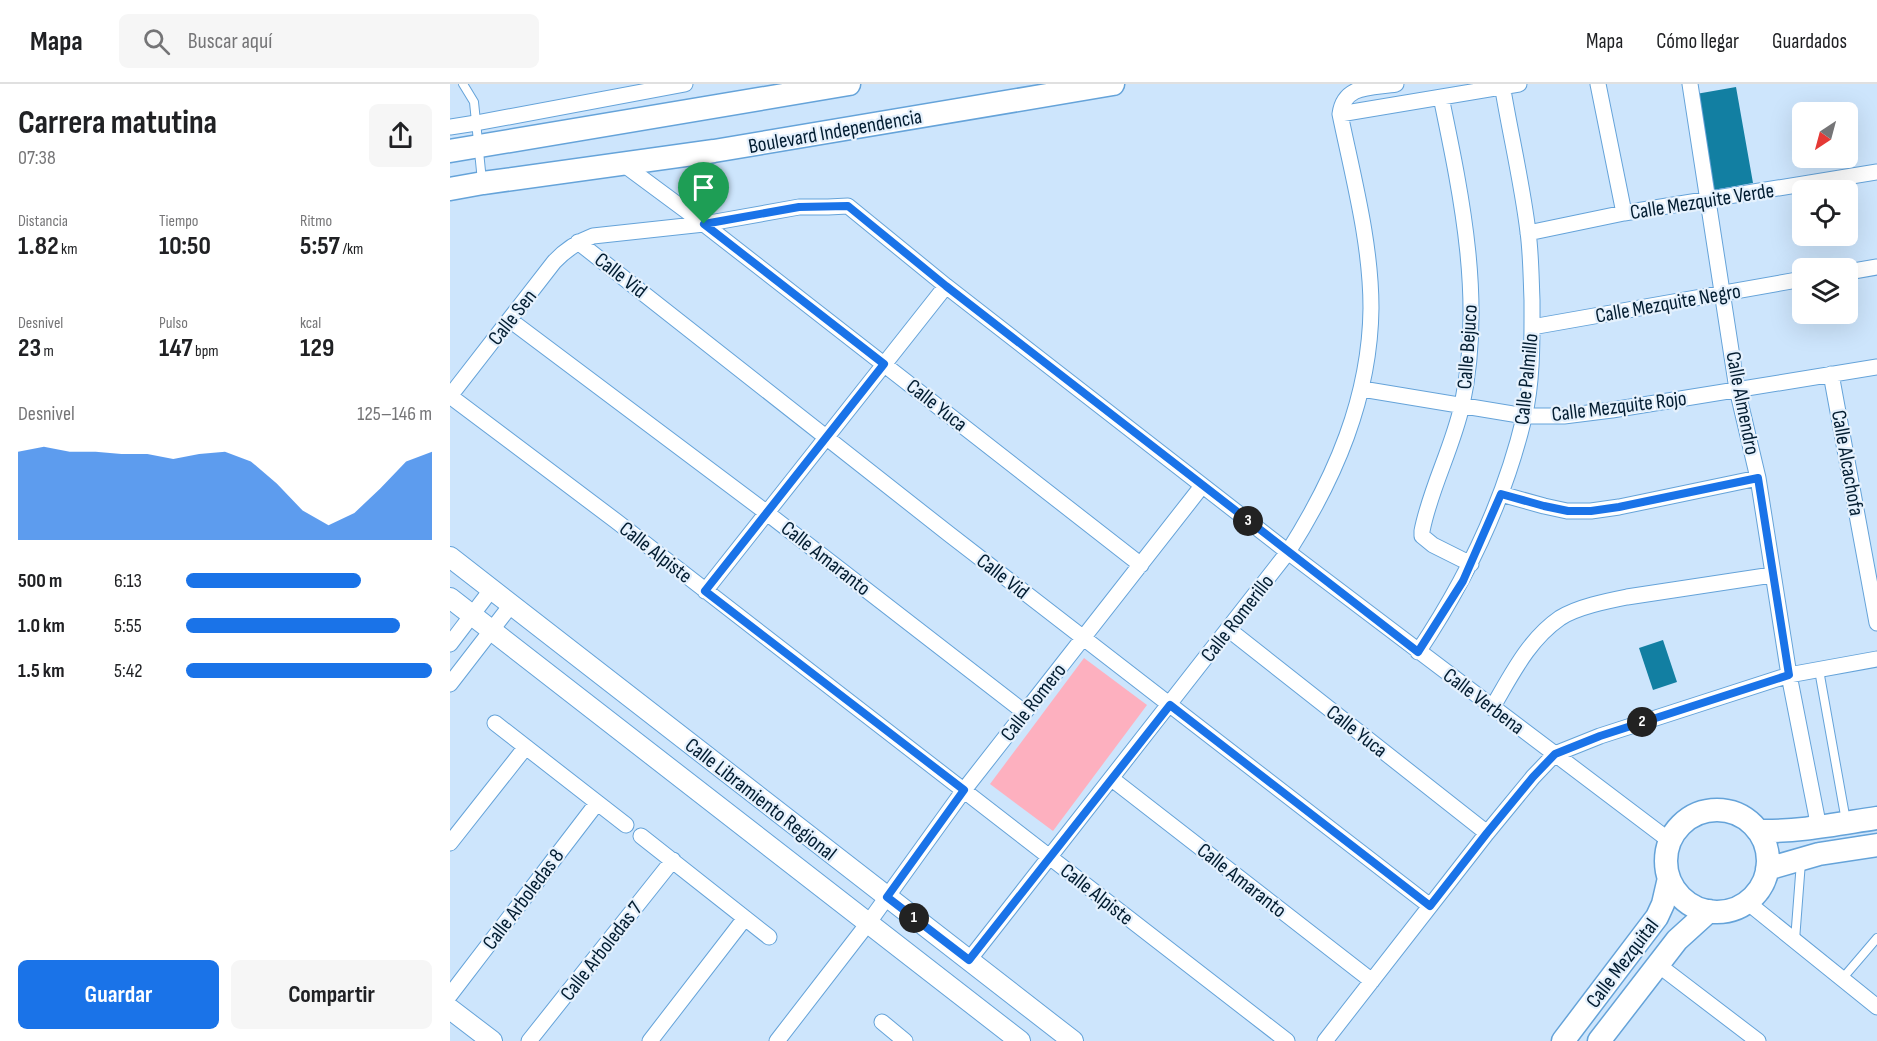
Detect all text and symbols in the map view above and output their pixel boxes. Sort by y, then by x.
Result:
search box [119,14,539,68]
text: Mapa [30,25,83,58]
icon: search [140,25,173,58]
text: Buscar aquí [188,28,272,55]
text: Mapa [1586,29,1623,54]
text: Cómo llegar [1656,29,1739,54]
text: Guardados [1772,29,1847,54]
north arrow [1792,102,1858,168]
map controls [1792,102,1858,324]
text: Carrera matutina [18,103,217,143]
button: share [369,104,432,167]
street label: Boulevard Independencia [746,104,924,159]
text: 07:38 [18,146,56,170]
pin [678,162,729,224]
icon: arrive [687,171,720,204]
street label: Calle Mezquite Verde [1628,178,1776,225]
button: locate [1792,180,1858,246]
text: Distancia [18,212,68,231]
text: Tiempo [159,212,198,231]
text: Ritmo [300,212,332,231]
text: 1.82 [18,231,59,262]
text: 10:50 [159,231,211,262]
text: 5:57 [300,231,340,262]
text: km [59,240,78,259]
text: /km [340,240,363,259]
street label: Calle Vid [590,247,652,304]
button: layers [1792,258,1858,324]
street label: Calle Mezquite Negro [1594,278,1743,329]
street label: Calle Sen [483,284,542,350]
street label: Calle Bejuco [1452,304,1483,390]
text: Desnivel [18,314,63,333]
text: Pulso [159,314,188,333]
text: kcal [300,314,321,333]
street label: Calle Palmillo [1509,332,1544,426]
text: 23 [18,333,41,364]
text: 147 [159,333,193,364]
text: 129 [300,333,334,364]
text: m [41,342,54,361]
text: bpm [193,342,219,361]
street label: Calle Almendro [1720,349,1765,457]
street label: Calle Yuca [901,374,972,437]
street label: Calle Mezquite Rojo [1550,386,1688,427]
text: Desnivel [18,402,75,426]
text: 125–146 m [357,402,432,426]
street label: Calle Alcachofa [1826,408,1869,518]
pin: 3 [1233,506,1263,536]
text: 3 [1244,511,1252,530]
street label: Calle Alpiste [614,516,697,589]
street label: Calle Amaranto [776,516,875,601]
street label: Calle Vid [972,548,1034,605]
text: 500 m [18,569,62,593]
text: 6:13 [114,569,142,593]
street label: Calle Romerillo [1196,570,1279,667]
text: 1.0 km [18,614,65,638]
text: 5:55 [114,614,142,638]
street label: Calle Romero [995,658,1072,746]
text: 1.5 km [18,659,64,683]
text: 5:42 [114,659,143,683]
street label: Calle Verbena [1438,663,1529,740]
street label: Calle Yuca [1321,700,1392,763]
pin: 2 [1627,707,1657,737]
text: 2 [1638,712,1646,731]
street label: Calle Libramiento Regional [680,733,841,866]
street label: Calle Amaranto [1192,838,1291,923]
street label: Calle Arboledas 8 [477,844,569,955]
street label: Calle Alpiste [1055,858,1138,931]
street label: Calle Arboledas 7 [555,896,648,1006]
pin: 1 [899,903,929,933]
text: 1 [911,908,917,927]
street label: Calle Mezquital [1581,914,1664,1013]
button: Guardar [18,960,219,1029]
button: Compartir [231,960,432,1029]

